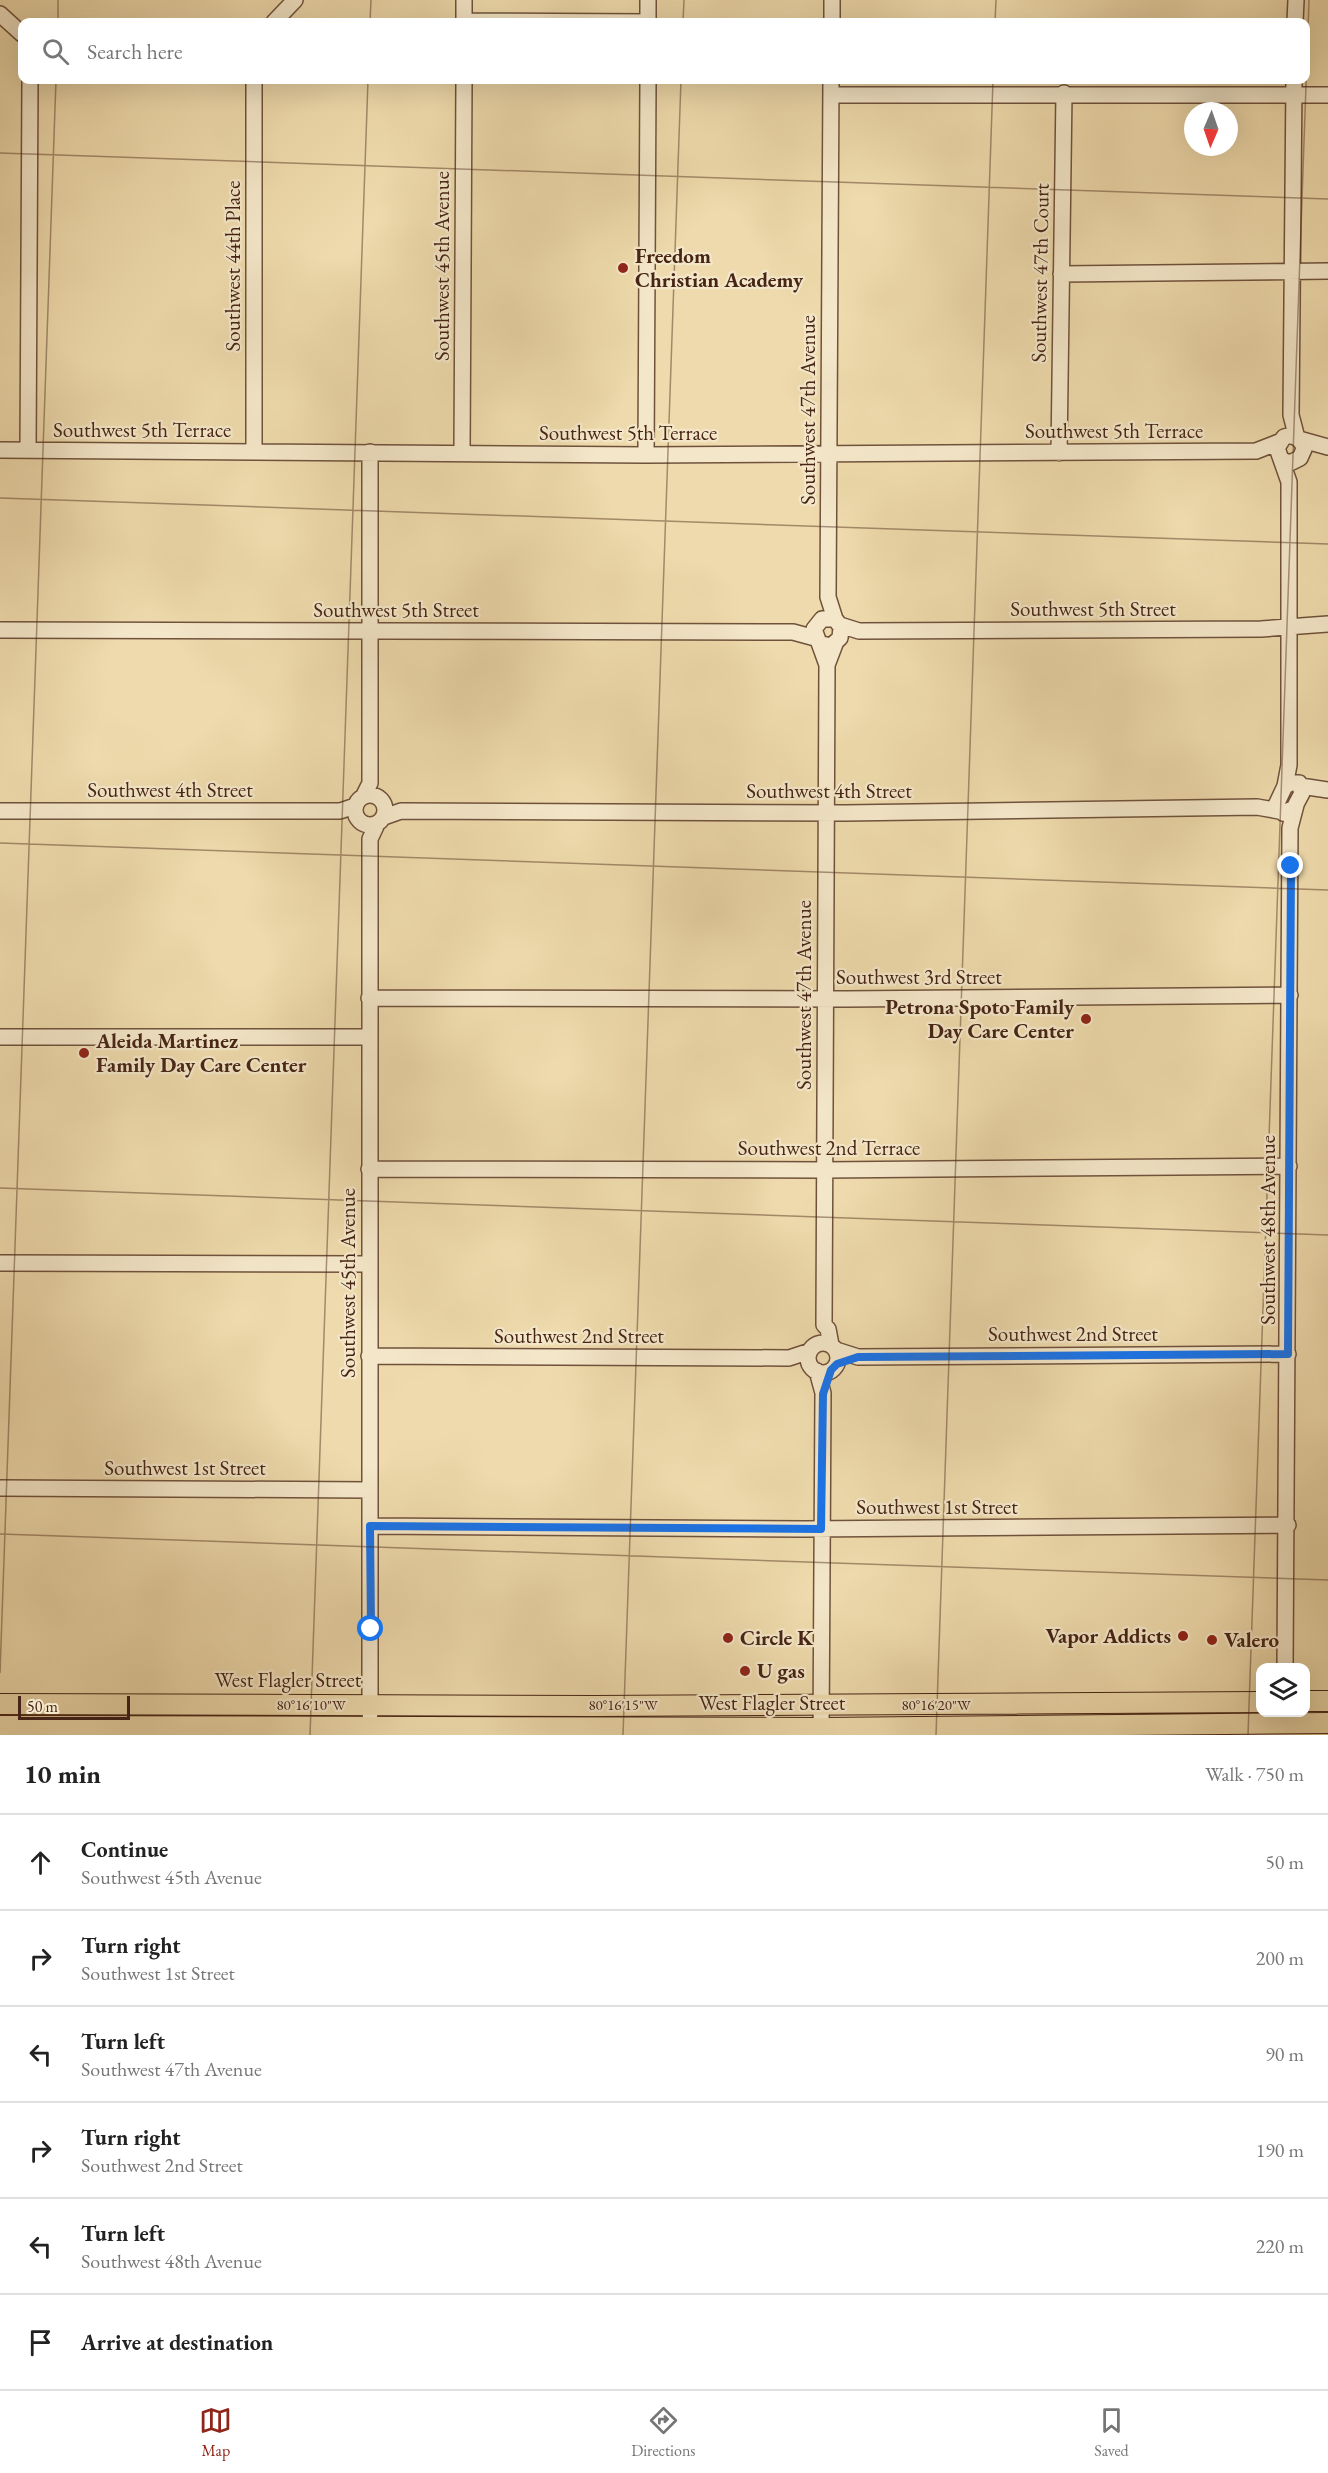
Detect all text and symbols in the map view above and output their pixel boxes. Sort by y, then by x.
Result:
search box [18,18,1310,84]
icon: search [39,35,72,68]
text: Search here [87,37,182,66]
north arrow [1184,102,1238,156]
street label: Southwest 45th Avenue [428,171,455,361]
street label: Southwest 44th Place [219,181,246,351]
street label: Southwest 47th Court [1024,183,1055,363]
place label: Freedom Christian Academy [635,242,804,293]
marker: Freedom Christian Academy [616,261,630,275]
street label: Southwest 47th Avenue [794,315,821,505]
street label: Southwest 5th Terrace [53,416,231,443]
street label: Southwest 5th Terrace [1025,417,1203,444]
street label: Southwest 5th Terrace [539,419,717,446]
street label: Southwest 5th Street [1010,595,1176,622]
street label: Southwest 5th Street [313,596,479,623]
street label: Southwest 4th Street [87,776,253,803]
street label: Southwest 4th Street [746,777,912,804]
route end [1277,852,1303,878]
street label: Southwest 47th Avenue [790,900,817,1090]
street label: Southwest 3rd Street [836,963,1002,990]
place label: Petrona Spoto Family Day Care Center [885,993,1075,1044]
marker: Petrona Spoto Family Day Care Center [1079,1012,1093,1026]
place label: Aleida Martinez Family Day Care Center [95,1027,307,1078]
marker: Aleida Martinez Family Day Care Center [77,1046,91,1060]
street label: Southwest 2nd Terrace [738,1134,920,1161]
street label: Southwest 48th Avenue [1254,1135,1281,1325]
street label: Southwest 45th Avenue [334,1188,361,1378]
street label: Southwest 2nd Street [988,1320,1158,1347]
street label: Southwest 2nd Street [494,1322,664,1349]
street label: Southwest 1st Street [104,1454,266,1481]
street label: Southwest 1st Street [856,1493,1018,1520]
route start [357,1615,383,1641]
place label: Vapor Addicts [1046,1622,1171,1649]
place label: Circle K [740,1624,814,1651]
place label: Valero [1224,1626,1280,1653]
marker: Vapor Addicts [1176,1629,1190,1643]
marker: Circle K [721,1631,735,1645]
marker: Valero [1205,1633,1219,1647]
place label: U gas [757,1657,805,1684]
map controls [1256,1663,1310,1717]
button: layers [1256,1663,1310,1717]
marker: U gas [738,1664,752,1678]
street label: West Flagler Street [215,1666,362,1693]
street label: West Flagler Street [699,1689,846,1716]
scale bar [18,1693,130,1720]
text: 80°16'10"W [276,1695,346,1714]
text: 80°16'15"W [588,1695,658,1714]
text: 80°16'20"W [901,1695,971,1714]
text: 50 m [27,1696,58,1717]
text: 10 min [24,1757,101,1791]
text: Walk · 750 m [1205,1761,1304,1787]
text: Continue [81,1835,168,1864]
icon: ahead [24,1846,57,1879]
text: 50 m [1265,1849,1304,1875]
text: Southwest 45th Avenue [81,1864,262,1890]
text: Turn right [81,1931,180,1960]
icon: right [24,1942,57,1975]
text: 200 m [1256,1945,1304,1971]
text: Southwest 1st Street [81,1960,235,1986]
text: Turn left [81,2027,165,2056]
icon: left [24,2038,57,2071]
text: 90 m [1265,2041,1304,2067]
text: Southwest 47th Avenue [81,2056,262,2082]
text: Turn right [81,2123,180,2152]
icon: right [24,2134,57,2167]
text: 190 m [1256,2137,1304,2163]
text: Southwest 2nd Street [81,2152,243,2178]
text: Turn left [81,2219,165,2248]
icon: left [24,2230,57,2263]
text: 220 m [1256,2233,1304,2259]
text: Southwest 48th Avenue [81,2248,262,2274]
icon: arrive [24,2326,57,2359]
text: Arrive at destination [81,2328,273,2357]
tab: Map [199,2404,232,2461]
tab: Directions [631,2404,696,2461]
tab: Saved [1094,2404,1129,2461]

